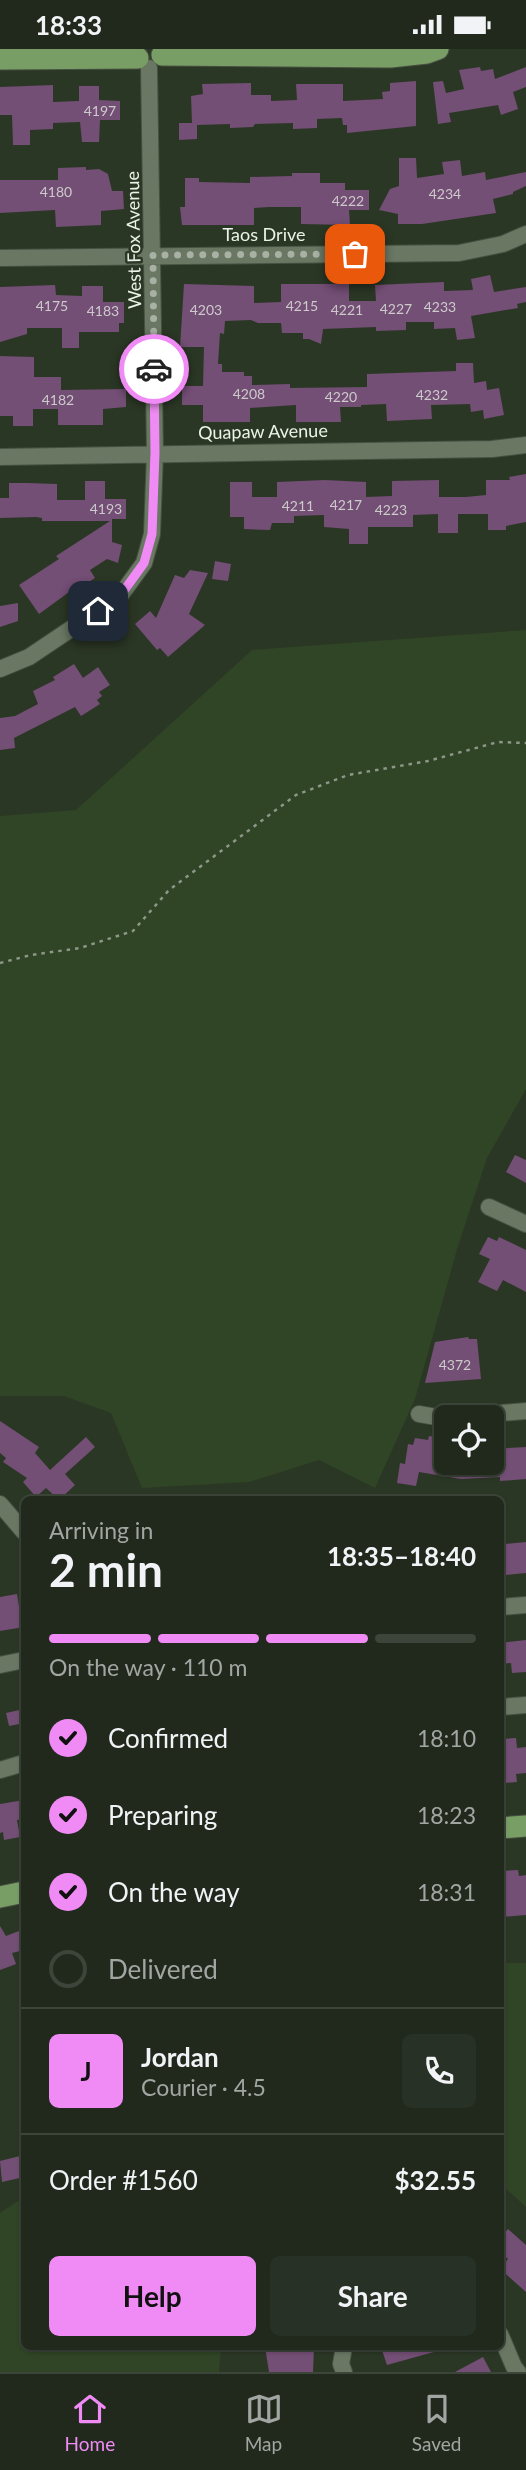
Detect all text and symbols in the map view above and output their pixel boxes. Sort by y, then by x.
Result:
text: 18:33 [35,9,102,41]
house number: 4197 [84,102,116,119]
street label: West Fox Avenue [121,171,145,309]
house number: 4180 [40,183,72,200]
house number: 4234 [429,185,461,202]
house number: 4222 [332,192,364,209]
street label: Taos Drive [222,223,306,245]
pin [325,224,385,284]
icon: bag [336,235,374,273]
house number: 4175 [36,297,68,314]
house number: 4215 [286,297,318,314]
house number: 4233 [424,298,456,315]
house number: 4227 [380,300,412,317]
house number: 4203 [190,301,222,318]
house number: 4221 [331,301,363,318]
house number: 4183 [87,302,119,319]
courier [119,334,189,404]
icon: car [135,350,173,388]
house number: 4208 [233,385,265,402]
house number: 4232 [416,386,448,403]
house number: 4220 [325,388,357,405]
house number: 4182 [42,391,74,408]
street label: Quapaw Avenue [198,419,328,443]
house number: 4217 [330,496,362,513]
house number: 4211 [282,497,314,514]
house number: 4193 [90,500,122,517]
house number: 4223 [375,501,407,518]
pin [68,581,128,641]
icon: home [79,592,117,630]
house number: 4372 [439,1356,471,1373]
map controls [434,1405,504,1475]
button: locate [434,1405,504,1475]
text: Arriving in [49,1516,153,1544]
text: 18:35–18:40 [327,1540,476,1572]
text: 2 min [49,1542,163,1597]
text: On the way · 110 m [49,1653,248,1681]
icon: check [49,1719,87,1757]
text: Confirmed [108,1722,228,1754]
text: 18:10 [417,1724,476,1752]
icon: check [49,1796,87,1834]
text: Preparing [108,1799,217,1831]
text: 18:23 [417,1801,476,1829]
icon: check [49,1873,87,1911]
text: On the way [108,1876,240,1908]
text: 18:31 [417,1878,476,1906]
text: Delivered [108,1953,218,1985]
button: phone [402,2034,476,2108]
text: Jordan [141,2041,219,2073]
text: J [80,2055,92,2087]
text: Courier · 4.5 [141,2073,266,2101]
text: Order #1560 [49,2164,198,2196]
text: $32.55 [394,2164,476,2196]
button: Help [49,2256,256,2336]
button: Share [270,2256,476,2336]
tab: Home [65,2390,115,2455]
tab: Map [245,2390,283,2455]
tab: Saved [412,2390,461,2455]

